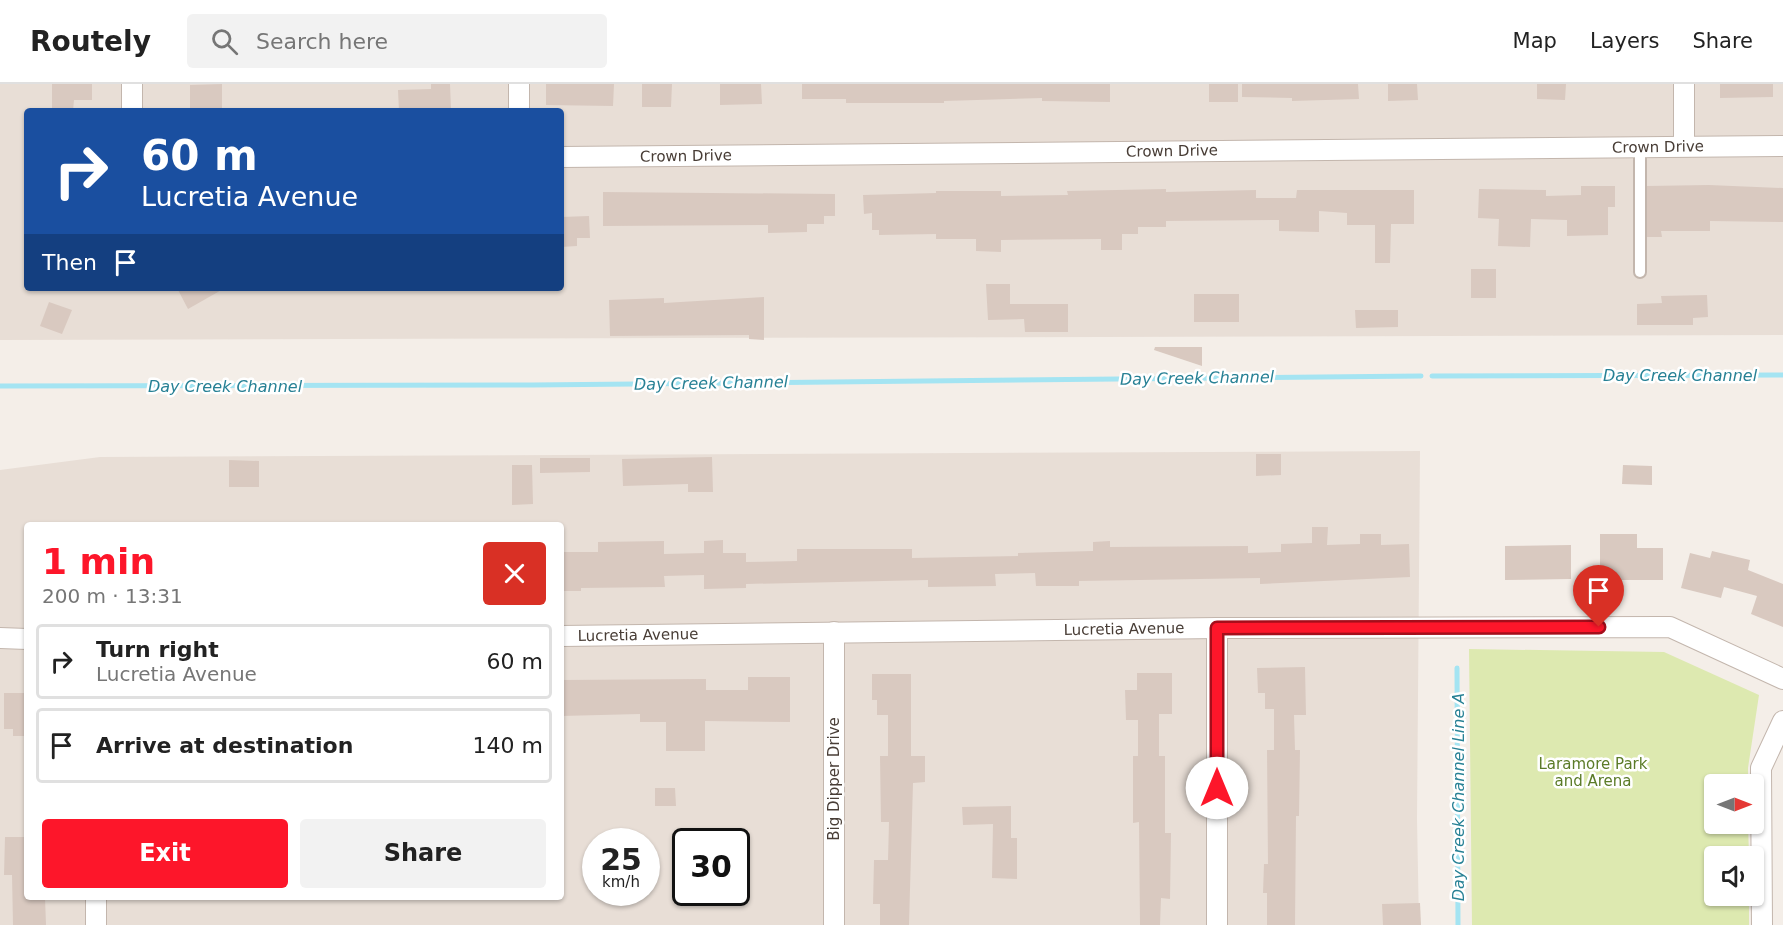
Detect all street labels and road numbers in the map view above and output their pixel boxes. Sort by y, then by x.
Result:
street label: Crown Drive [1612,137,1704,157]
street label: Crown Drive [1126,141,1218,161]
street label: Crown Drive [640,146,732,166]
street label: Lucretia Avenue [1064,619,1184,639]
street label: Lucretia Avenue [578,625,698,645]
street label: Big Dipper Drive [825,717,843,841]

